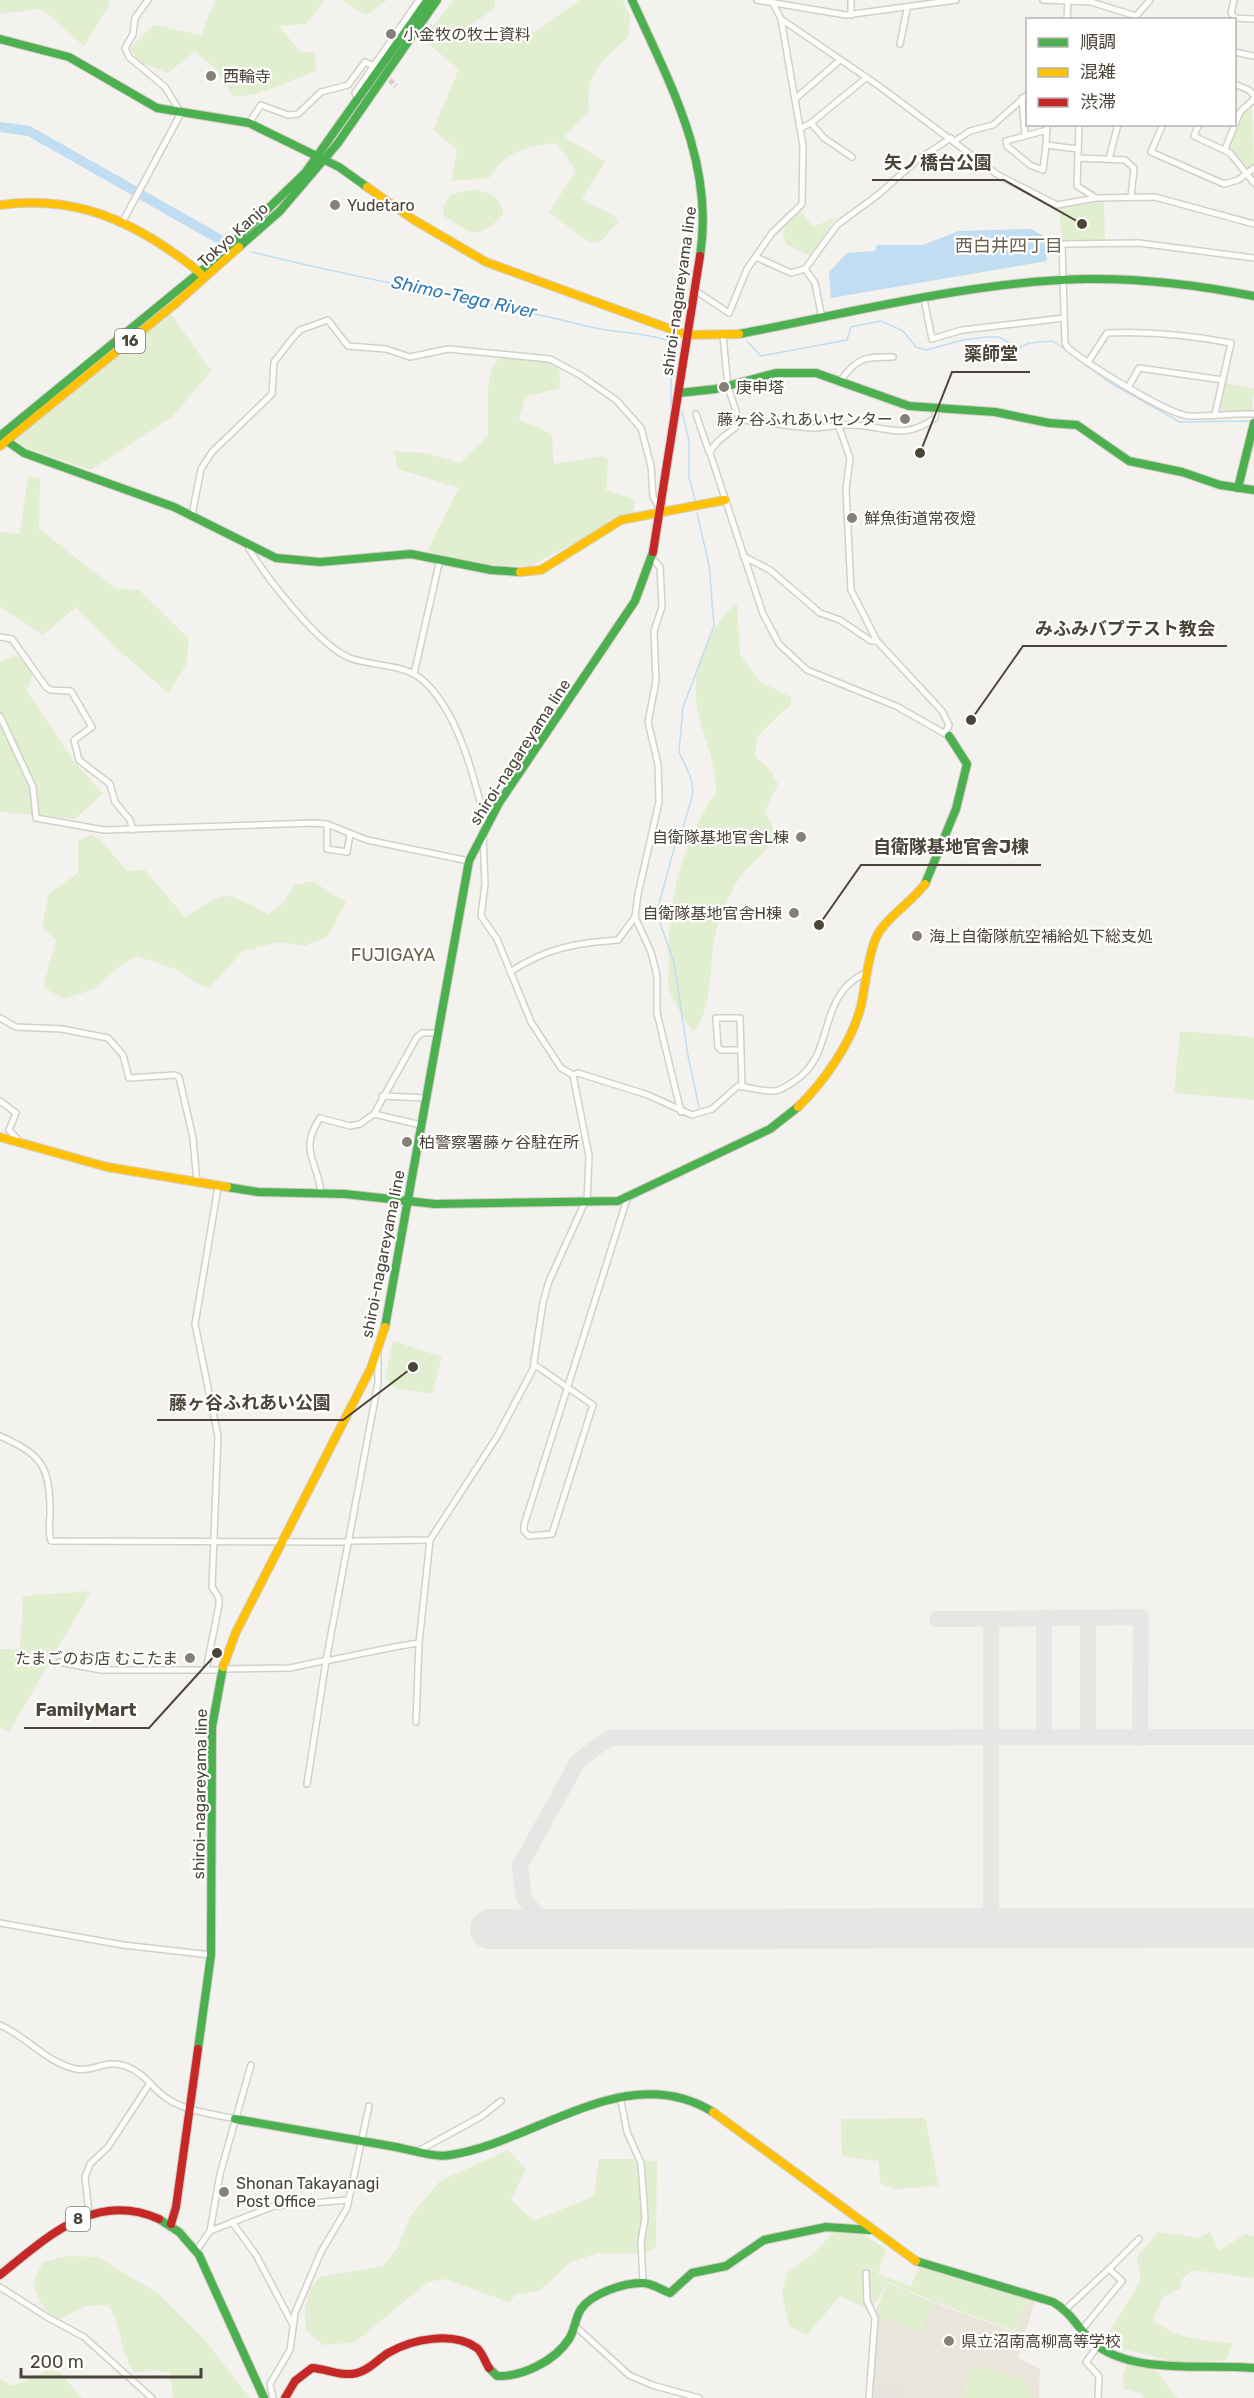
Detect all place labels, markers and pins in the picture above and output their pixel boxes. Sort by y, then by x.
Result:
place label: 小金牧の牧士資料 [403,25,531,44]
marker: 小金牧の牧士資料 [384,27,398,41]
place label: 西輪寺 [223,67,271,86]
marker: 西輪寺 [204,69,218,83]
callout: 矢ノ橋台公園 [872,144,1004,180]
place label: Yudetaro [347,196,415,215]
marker: Yudetaro [328,198,342,212]
callout: 薬師堂 [952,336,1030,372]
place label: 庚申塔 [736,378,784,397]
marker: 庚申塔 [717,380,731,394]
place label: 藤ヶ谷ふれあいセンター [717,410,893,429]
marker: 藤ヶ谷ふれあいセンター [898,412,912,426]
place label: 鮮魚街道常夜燈 [864,509,976,528]
marker: 鮮魚街道常夜燈 [845,511,859,525]
callout: みふみバプテスト教会 [1023,610,1227,646]
place label: 自衛隊基地官舎L棟 [652,828,789,847]
callout: 自衛隊基地官舎J棟 [861,829,1041,865]
marker: 自衛隊基地官舎L棟 [794,830,808,844]
place label: 自衛隊基地官舎H棟 [643,904,782,923]
marker: 自衛隊基地官舎H棟 [787,906,801,920]
place label: 海上自衛隊航空補給処下総支処 [929,927,1153,946]
marker: 海上自衛隊航空補給処下総支処 [910,929,924,943]
place label: 柏警察署藤ヶ谷駐在所 [419,1133,579,1152]
marker: 柏警察署藤ヶ谷駐在所 [400,1135,414,1149]
callout: 藤ヶ谷ふれあい公園 [157,1384,343,1420]
place label: たまごのお店 むこたま [15,1649,178,1668]
marker: たまごのお店 むこたま [183,1651,197,1665]
callout: FamilyMart [24,1692,149,1728]
place label: Shonan Takayanagi Post Office [236,2174,379,2211]
marker: Shonan Takayanagi Post Office [217,2185,231,2199]
place label: 県立沼南高柳高等学校 [961,2332,1121,2351]
marker: 県立沼南高柳高等学校 [942,2334,956,2348]

